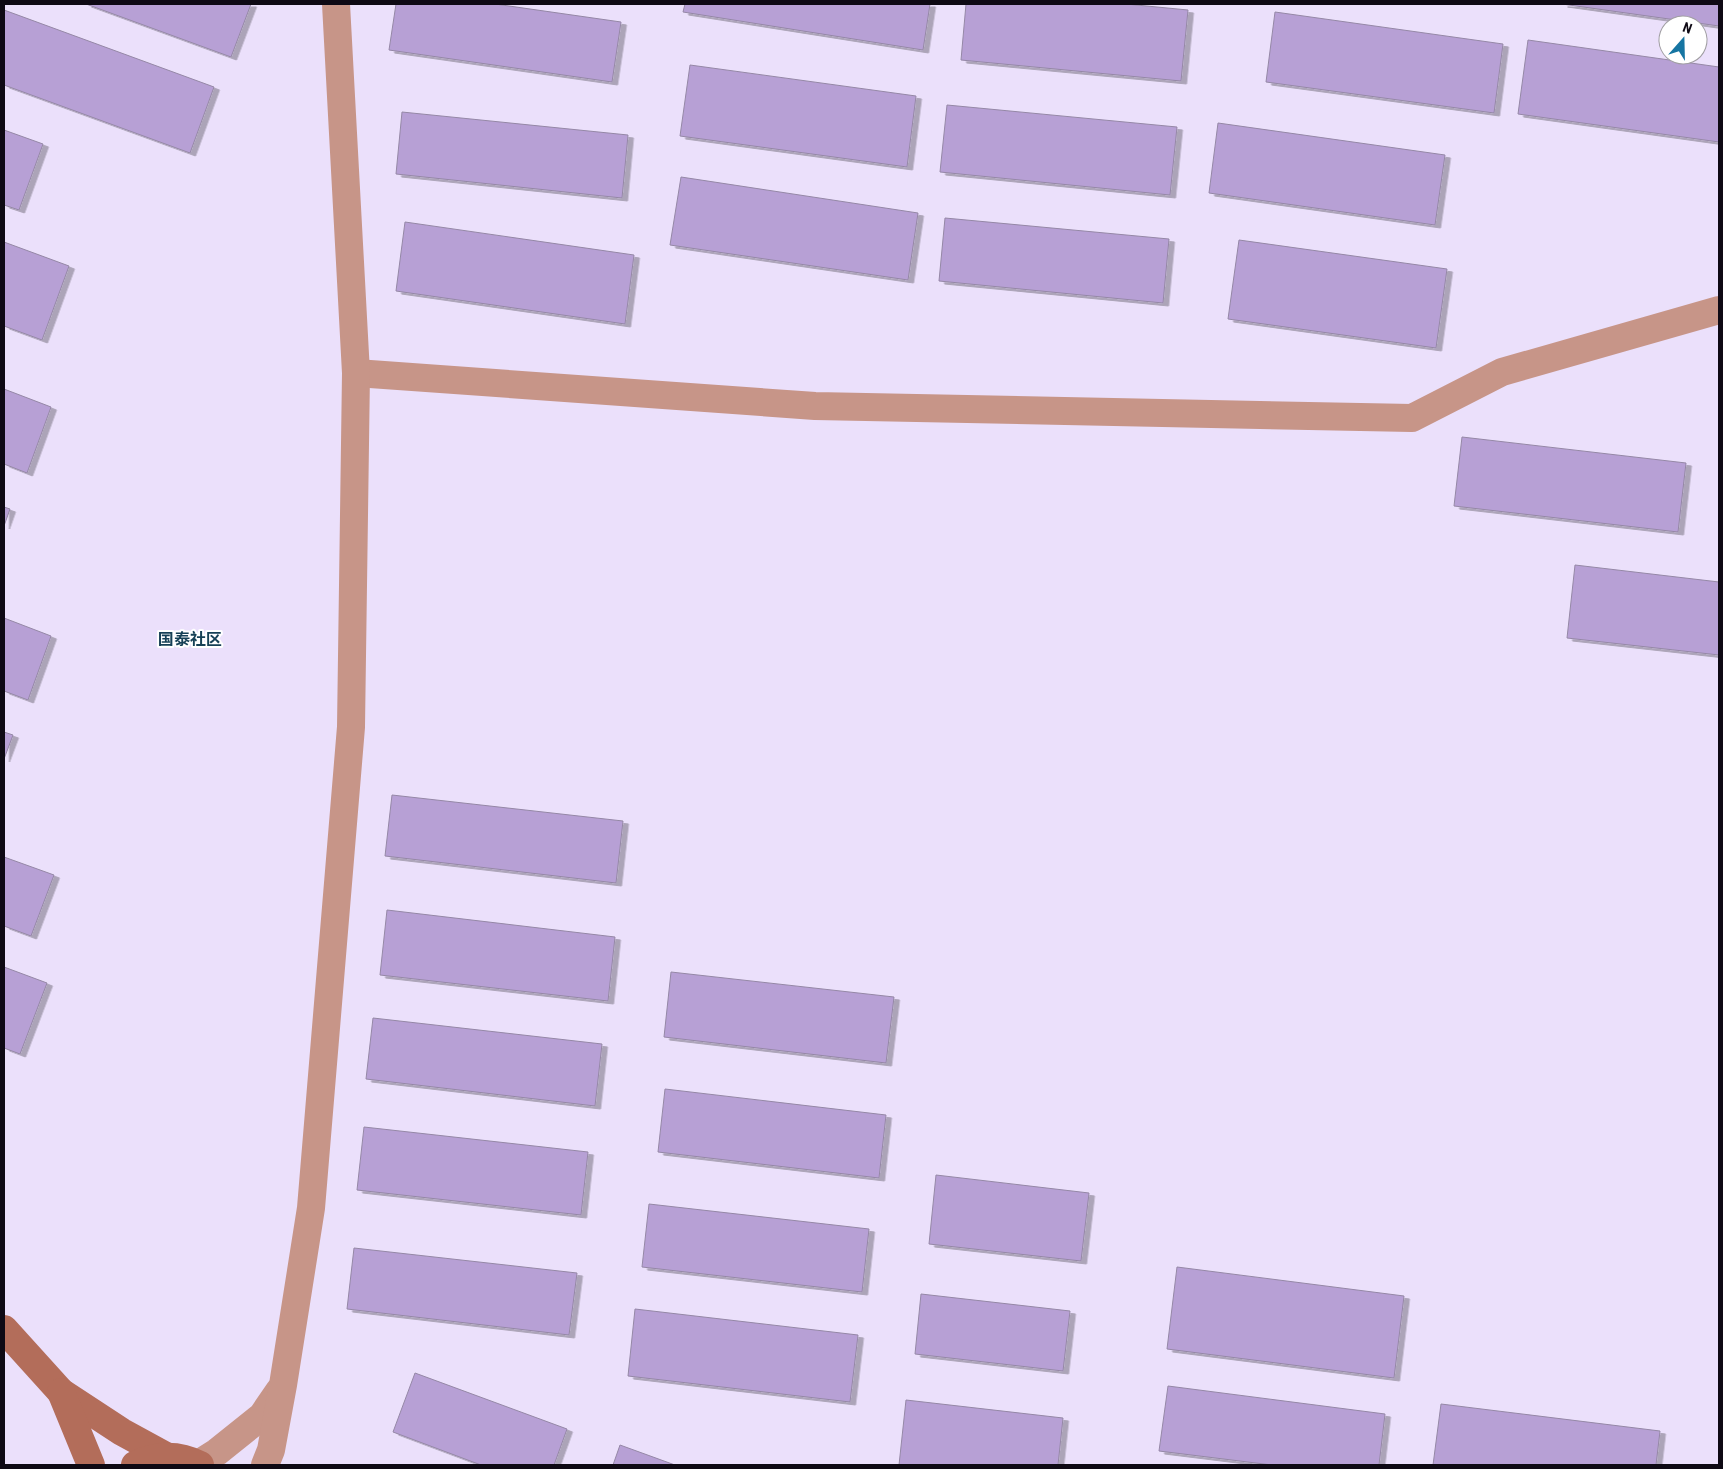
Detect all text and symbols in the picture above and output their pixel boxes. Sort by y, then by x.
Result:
north arrow [1658,15,1708,65]
text: N [1681,19,1694,37]
district label: 国泰社区 [158,630,222,649]

